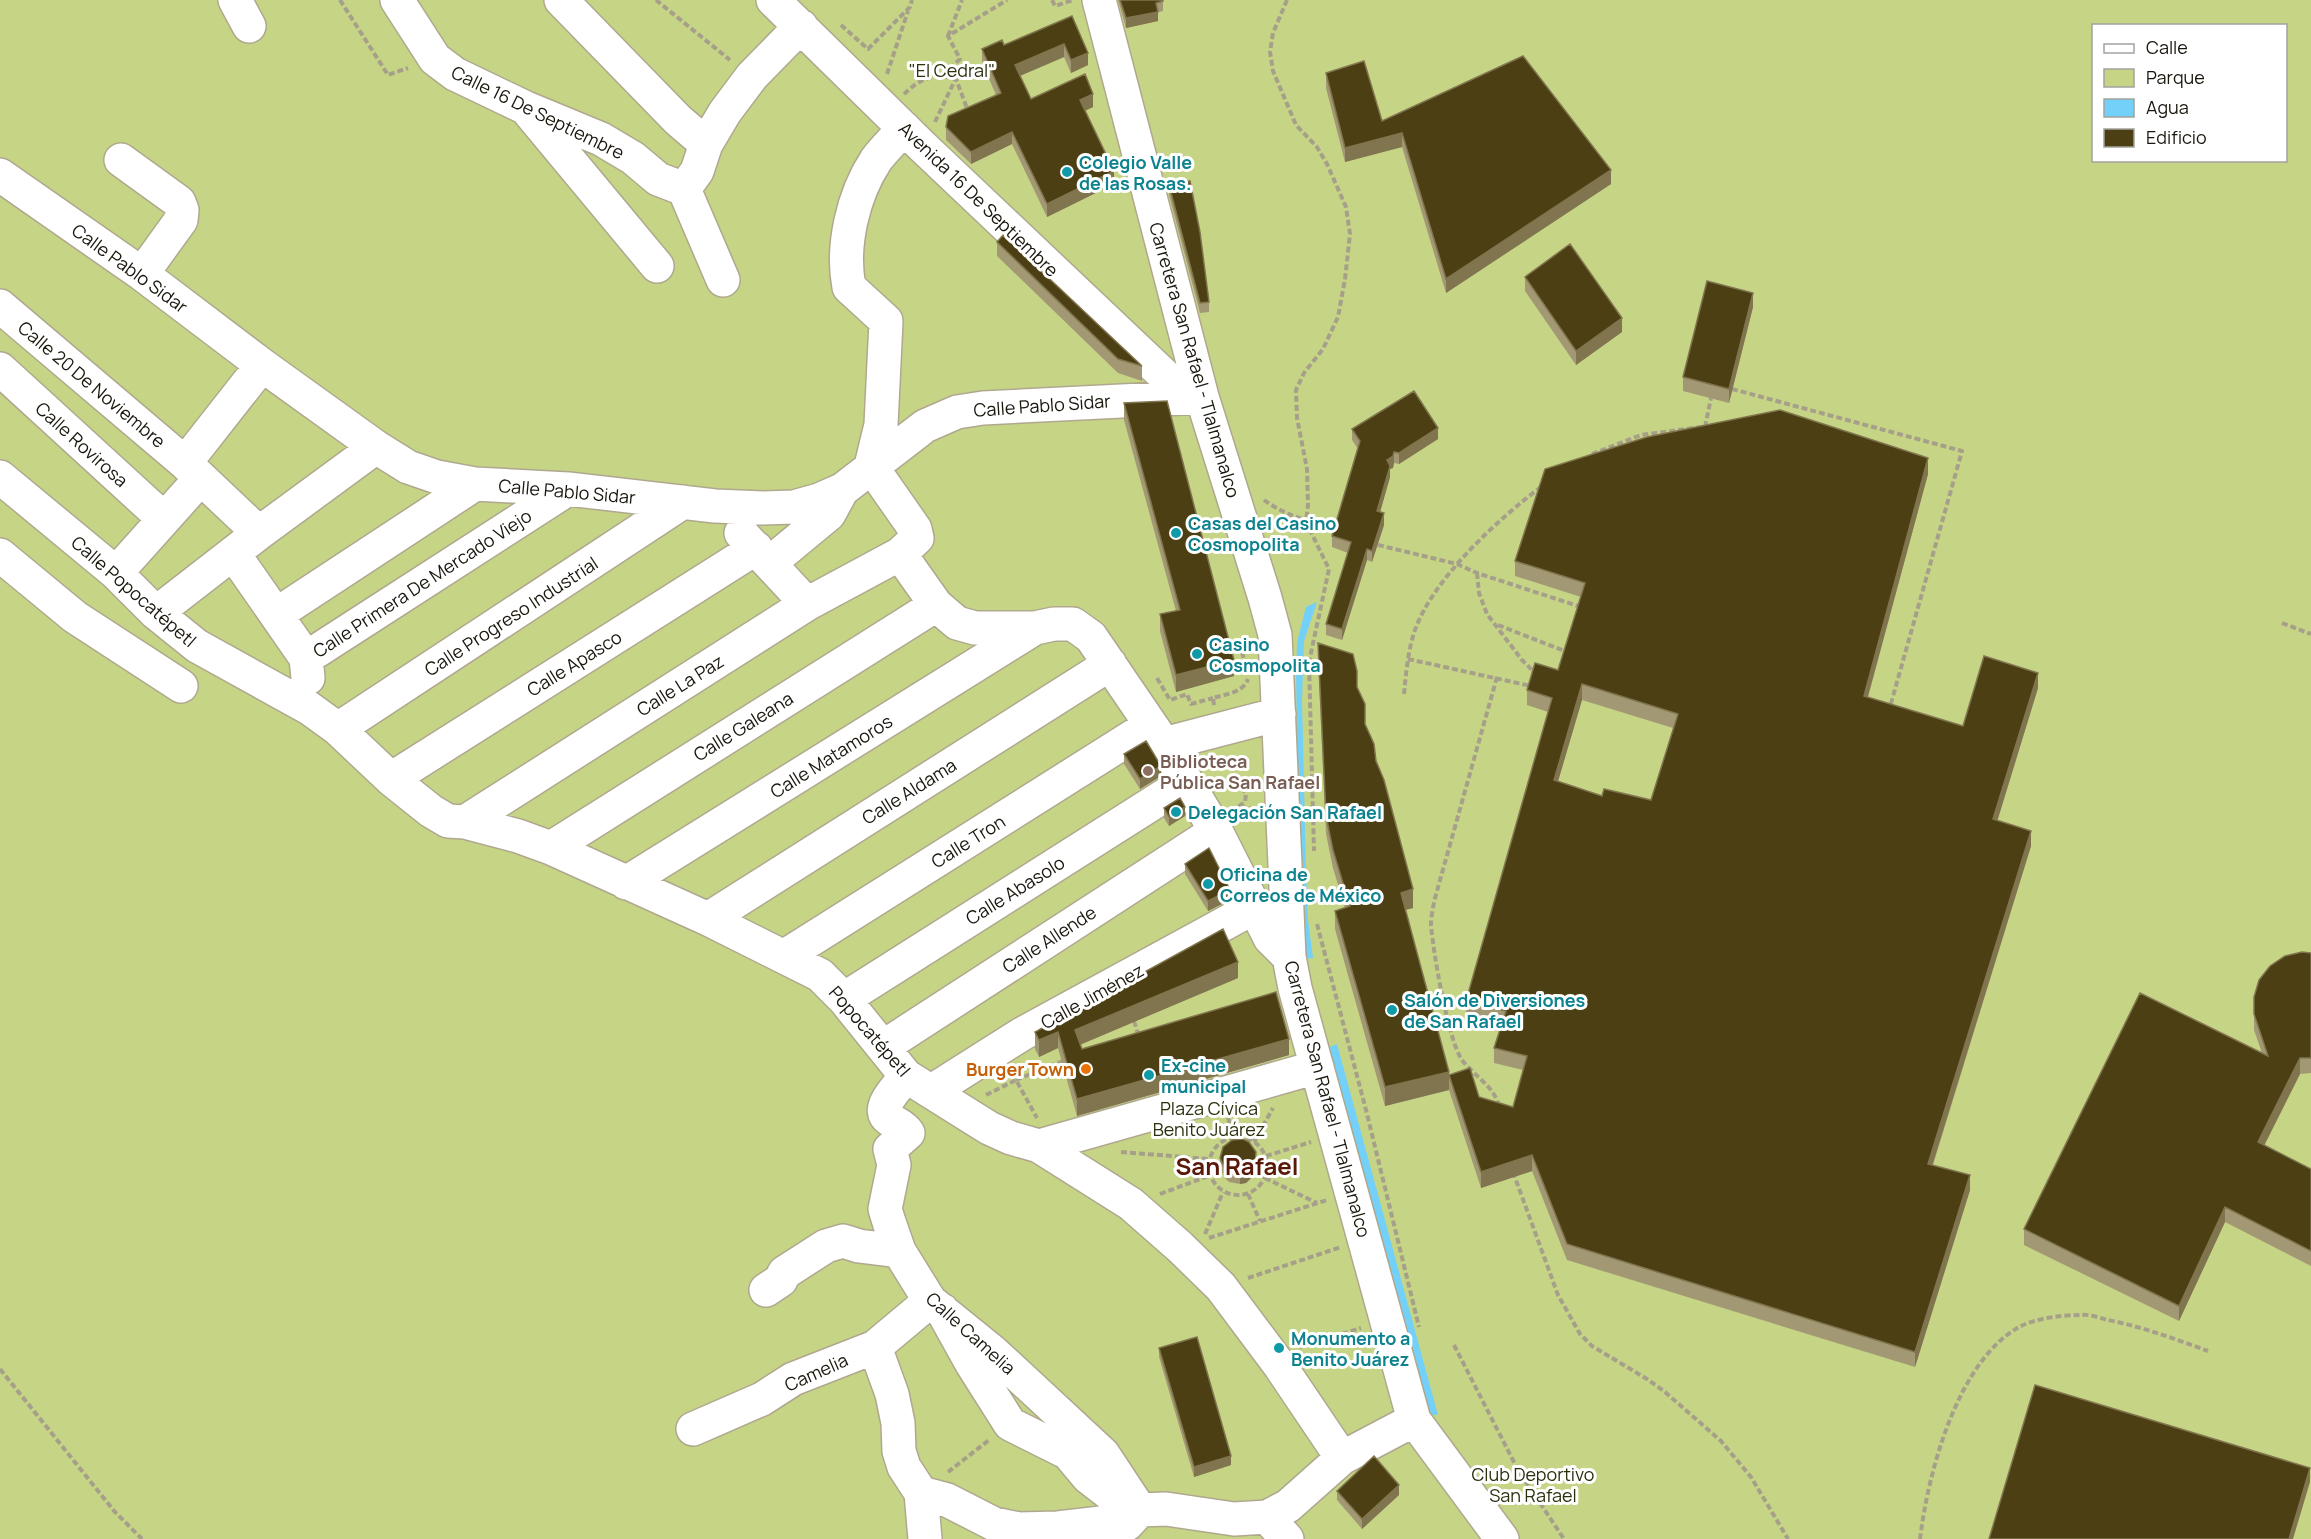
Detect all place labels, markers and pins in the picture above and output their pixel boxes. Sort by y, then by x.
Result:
place label: Colegio Valle de las Rosas. [1079,150,1192,195]
marker: Colegio Valle de las Rosas. [1060,165,1074,179]
place label: Casas del Casino Cosmopolita [1188,511,1336,556]
marker: Casas del Casino Cosmopolita [1169,526,1183,540]
place label: Casino Cosmopolita [1209,632,1321,677]
marker: Casino Cosmopolita [1190,647,1204,661]
place label: Biblioteca Pública San Rafael [1160,749,1320,794]
marker: Biblioteca Pública San Rafael [1141,764,1155,778]
place label: Delegación San Rafael [1188,800,1382,824]
marker: Delegación San Rafael [1169,805,1183,819]
place label: Oficina de Correos de México [1220,862,1381,907]
marker: Oficina de Correos de México [1201,877,1215,891]
place label: Salón de Diversiones de San Rafael [1404,988,1586,1033]
marker: Salón de Diversiones de San Rafael [1385,1003,1399,1017]
place label: Ex-cine municipal [1161,1053,1246,1098]
place label: Burger Town [966,1057,1074,1081]
marker: Burger Town [1079,1062,1093,1076]
marker: Ex-cine municipal [1142,1068,1156,1082]
place label: Monumento a Benito Juárez [1291,1326,1410,1371]
marker: Monumento a Benito Juárez [1272,1341,1286,1355]

